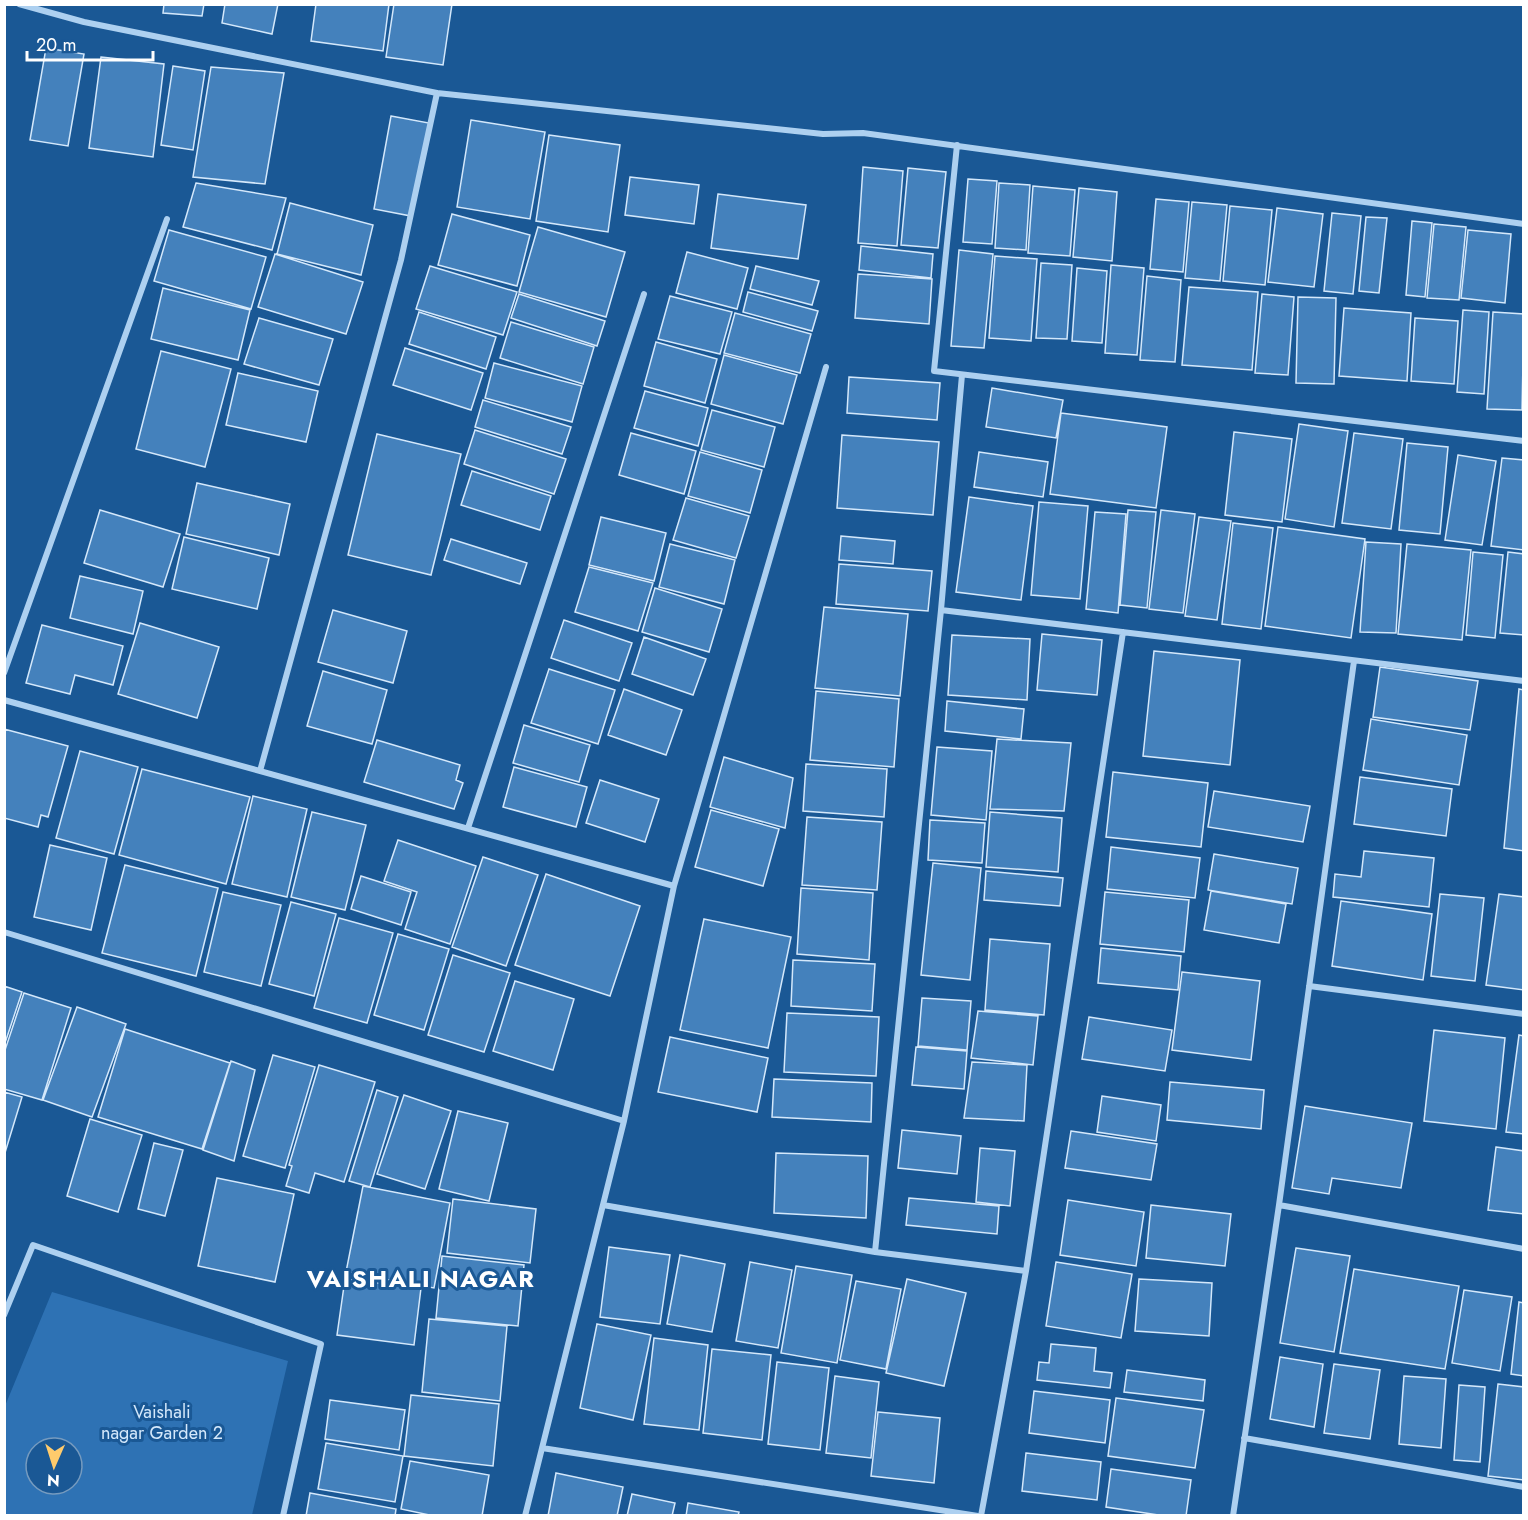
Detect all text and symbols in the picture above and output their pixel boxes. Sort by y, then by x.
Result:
scale bar [27,24,153,62]
text: 20 m [36,32,76,58]
district label: VAISHALI NAGAR [306,1261,535,1296]
park label: Vaishali nagar Garden 2 [101,1399,223,1446]
north arrow [24,1436,84,1496]
text: N [46,1469,60,1492]

